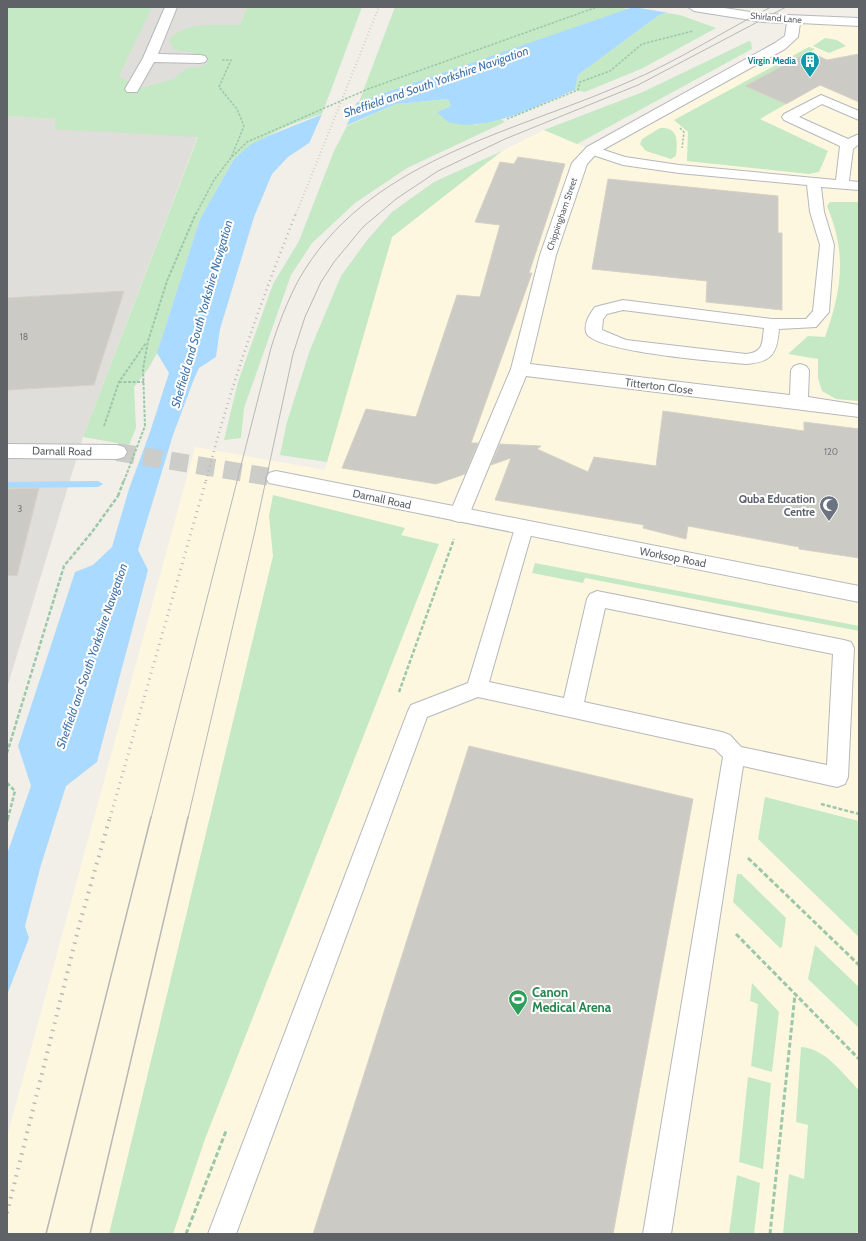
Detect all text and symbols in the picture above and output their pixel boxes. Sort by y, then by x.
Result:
street label: Shirland Lane [750,10,803,25]
water label: Sheffield and South Yorkshire Navigation [341,43,530,120]
building icon: Virgin Media [799,50,821,78]
place label: Virgin Media [748,55,797,66]
street label: Chippingham Street [544,176,579,252]
water label: Sheffield and South Yorkshire Navigation [167,218,236,410]
house number: 18 [20,331,28,342]
street label: Titterton Close [624,375,694,397]
street label: Darnall Road [32,443,92,459]
house number: 120 [824,446,838,457]
street label: Darnall Road [351,486,413,512]
place label: Quba Education Centre [739,492,815,519]
mosque icon: Quba Education Centre [818,494,840,522]
house number: 3 [18,503,23,514]
street label: Worksop Road [639,544,707,570]
water label: Sheffield and South Yorkshire Navigation [53,561,130,750]
place label: Canon Medical Arena [532,984,612,1015]
sports icon: Canon Medical Arena [507,988,529,1016]

